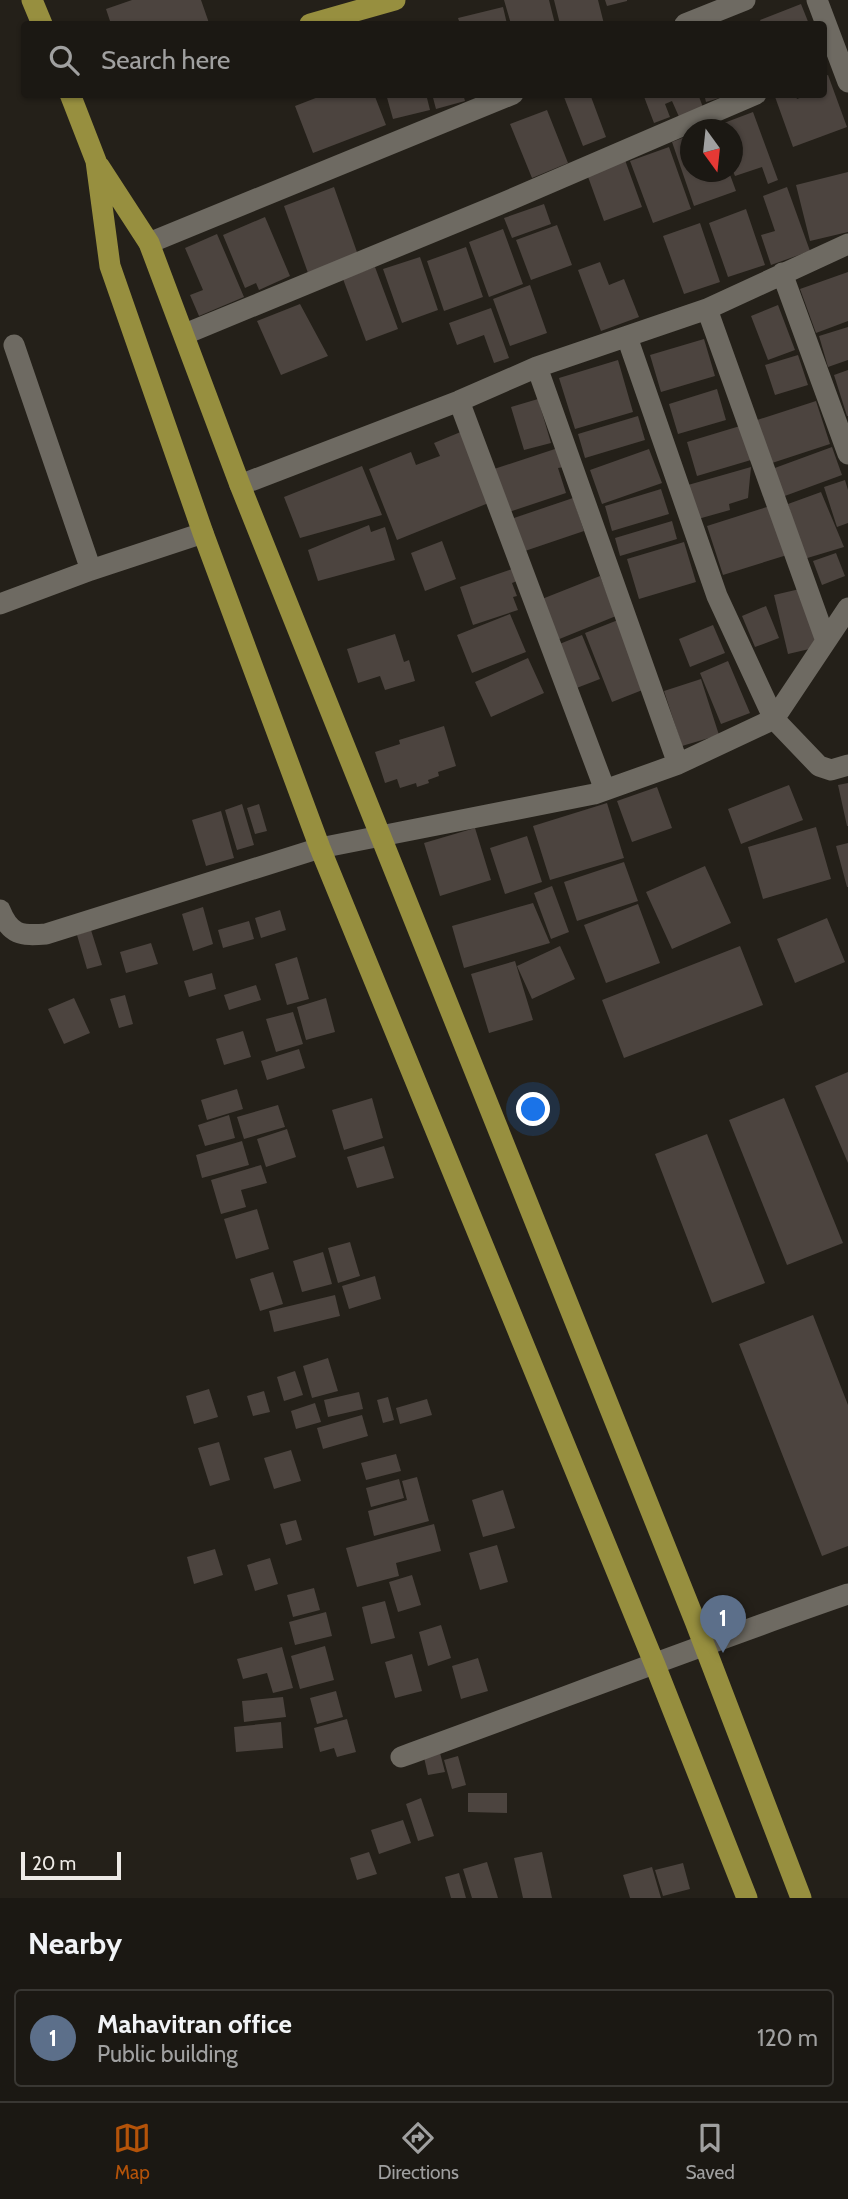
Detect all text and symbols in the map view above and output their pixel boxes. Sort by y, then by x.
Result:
search box [21,21,827,98]
icon: search [45,41,83,79]
text: Search here [101,44,230,76]
north arrow [680,119,743,182]
your location [516,1092,550,1126]
pin: 1 [700,1595,746,1653]
scale bar [21,1849,121,1881]
text: 20 m [32,1852,76,1875]
text: Nearby [28,1925,122,1962]
text: Mahavitran office [97,2008,292,2040]
text: 1 [49,2024,57,2052]
text: 120 m [757,2024,818,2052]
text: Public building [97,2040,238,2068]
tab: Map [113,2119,151,2184]
tab: Directions [378,2119,459,2184]
tab: Saved [685,2119,735,2184]

